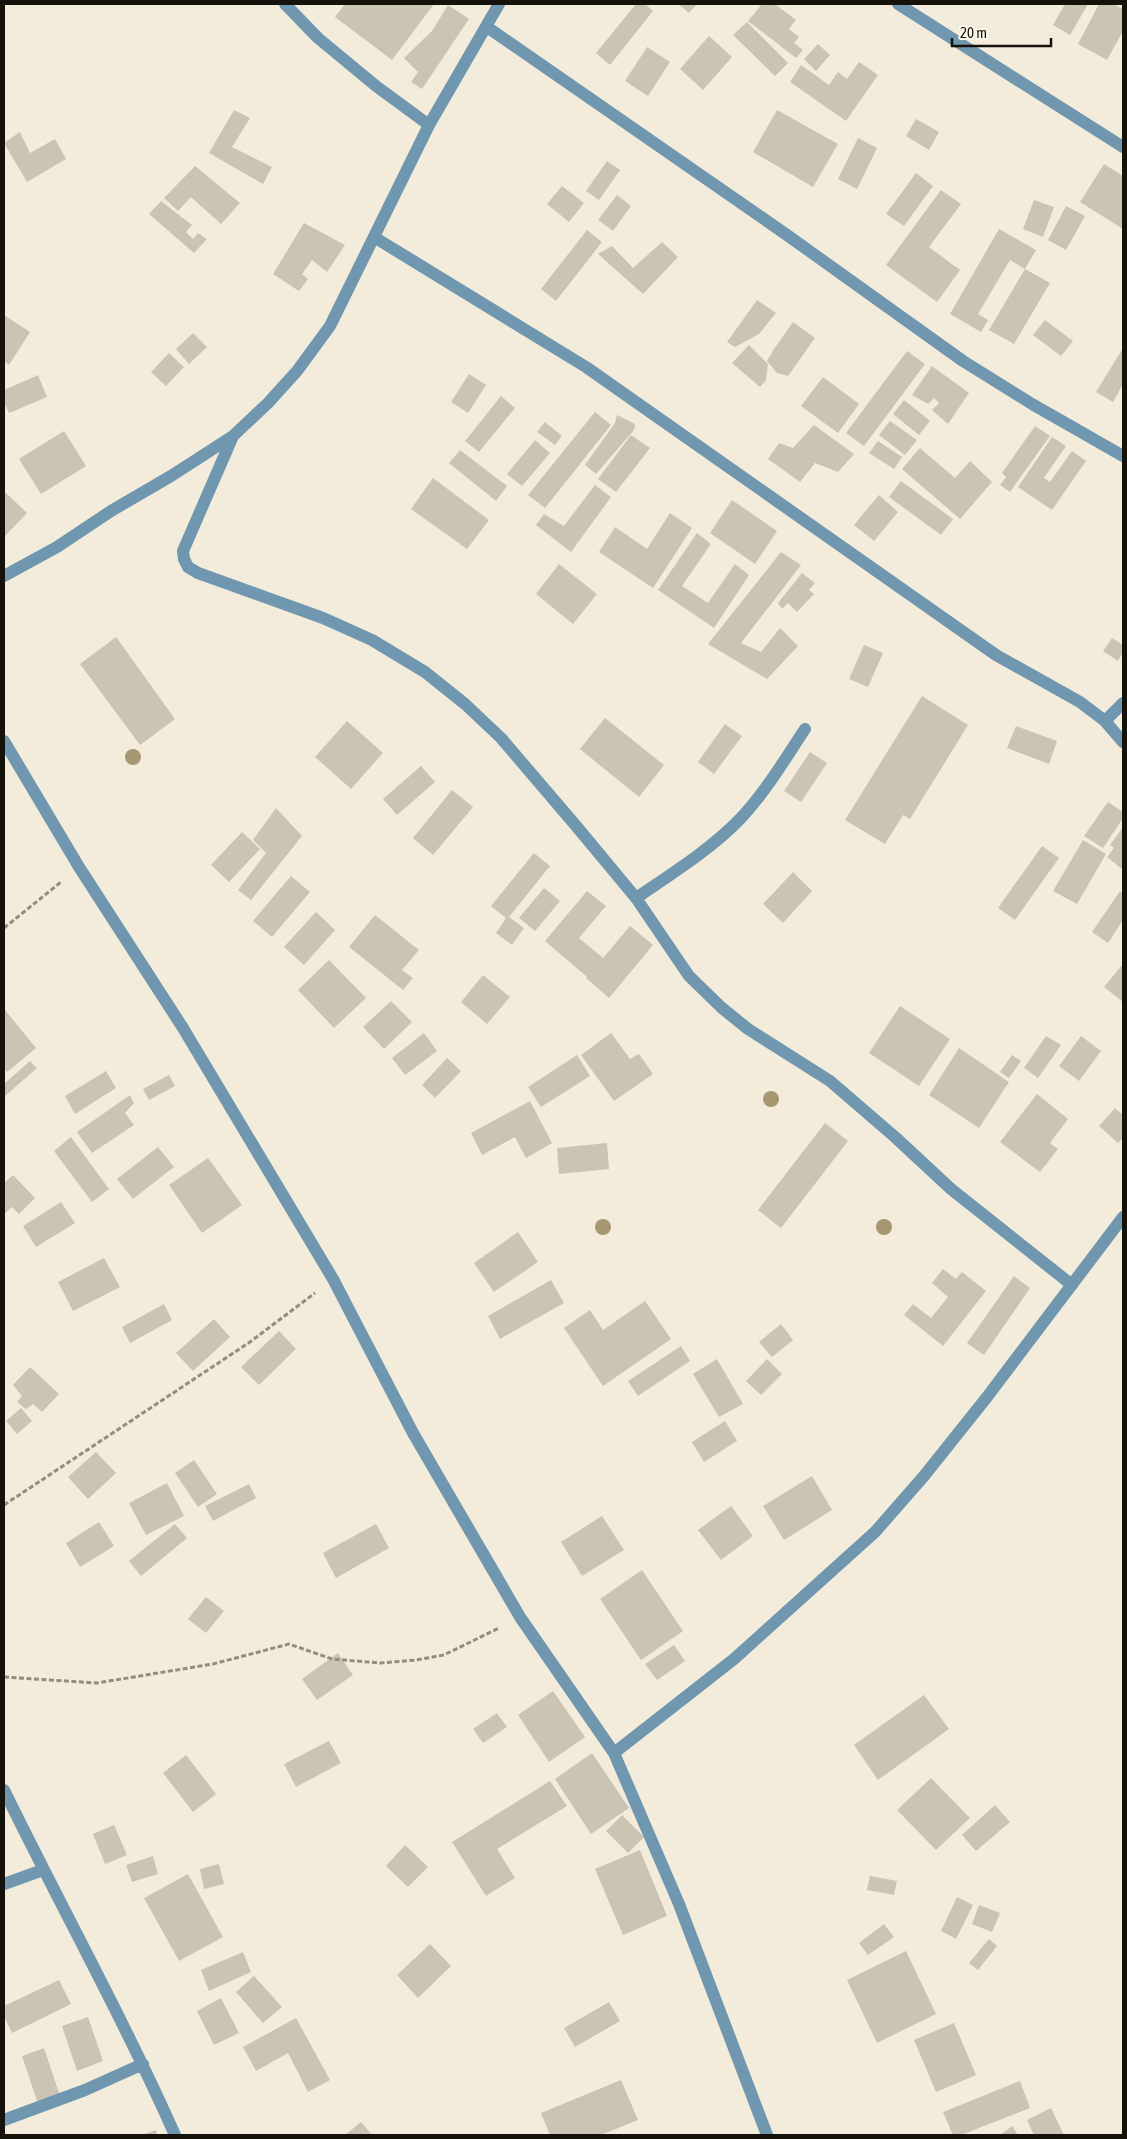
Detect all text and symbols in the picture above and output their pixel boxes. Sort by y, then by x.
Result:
scale bar [952,15,1051,47]
text: 20 m [960,24,987,41]

